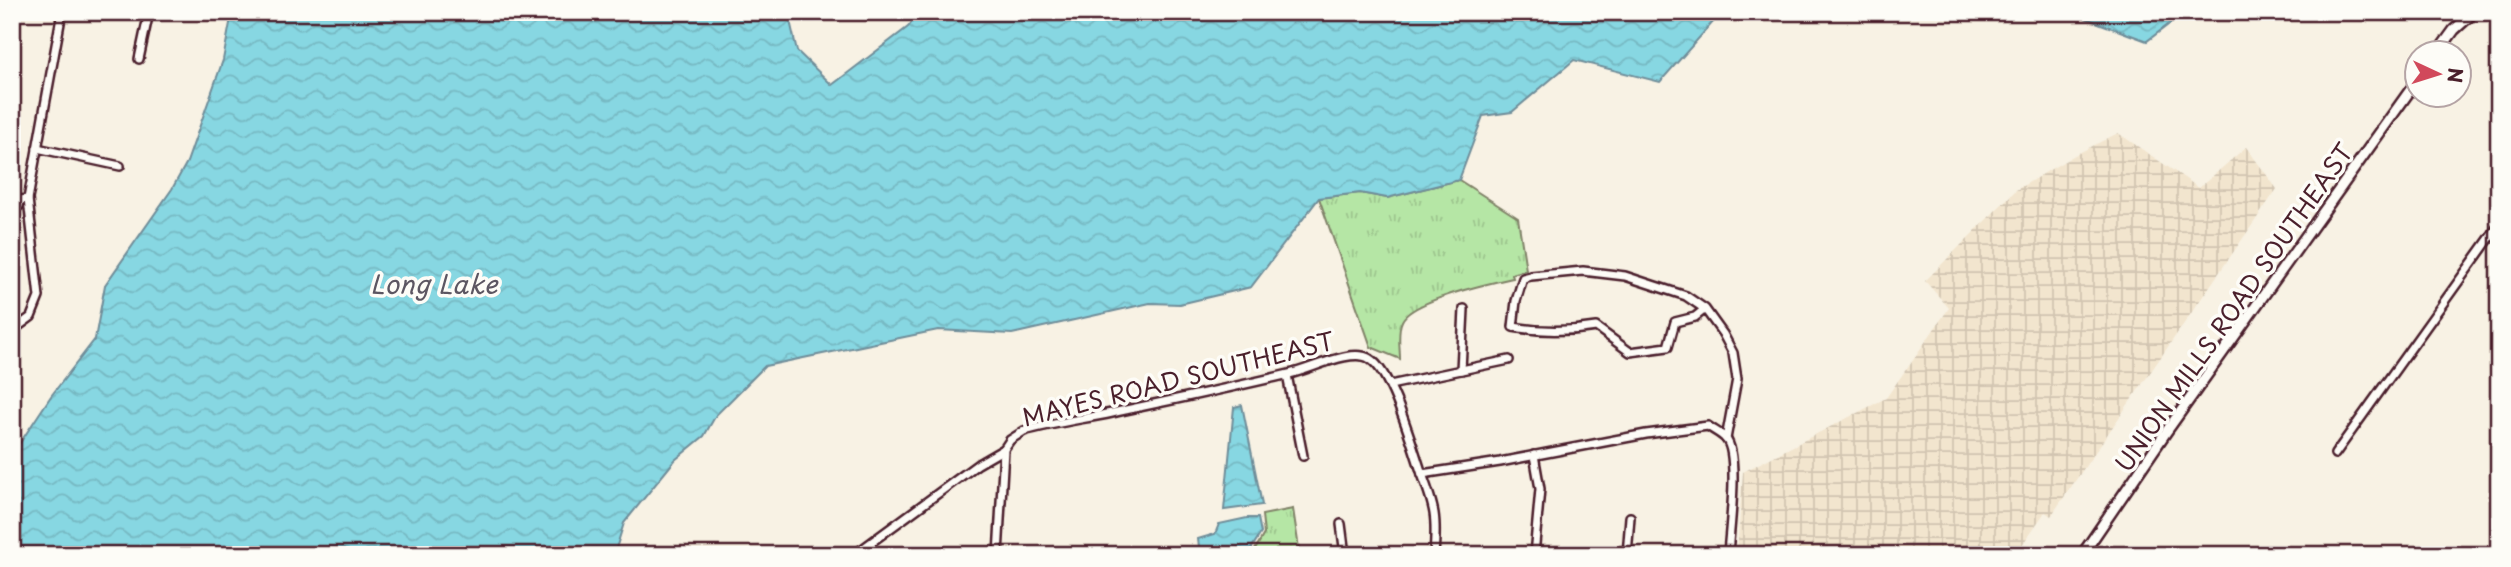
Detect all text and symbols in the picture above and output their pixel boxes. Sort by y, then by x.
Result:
north arrow [2402,38,2472,108]
text: N [2441,67,2470,84]
street label: UNION MILLS ROAD SOUTHEAST [2105,135,2361,479]
water label: Long Lake [370,264,499,303]
street label: MAYES ROAD SOUTHEAST [1018,322,1338,434]

